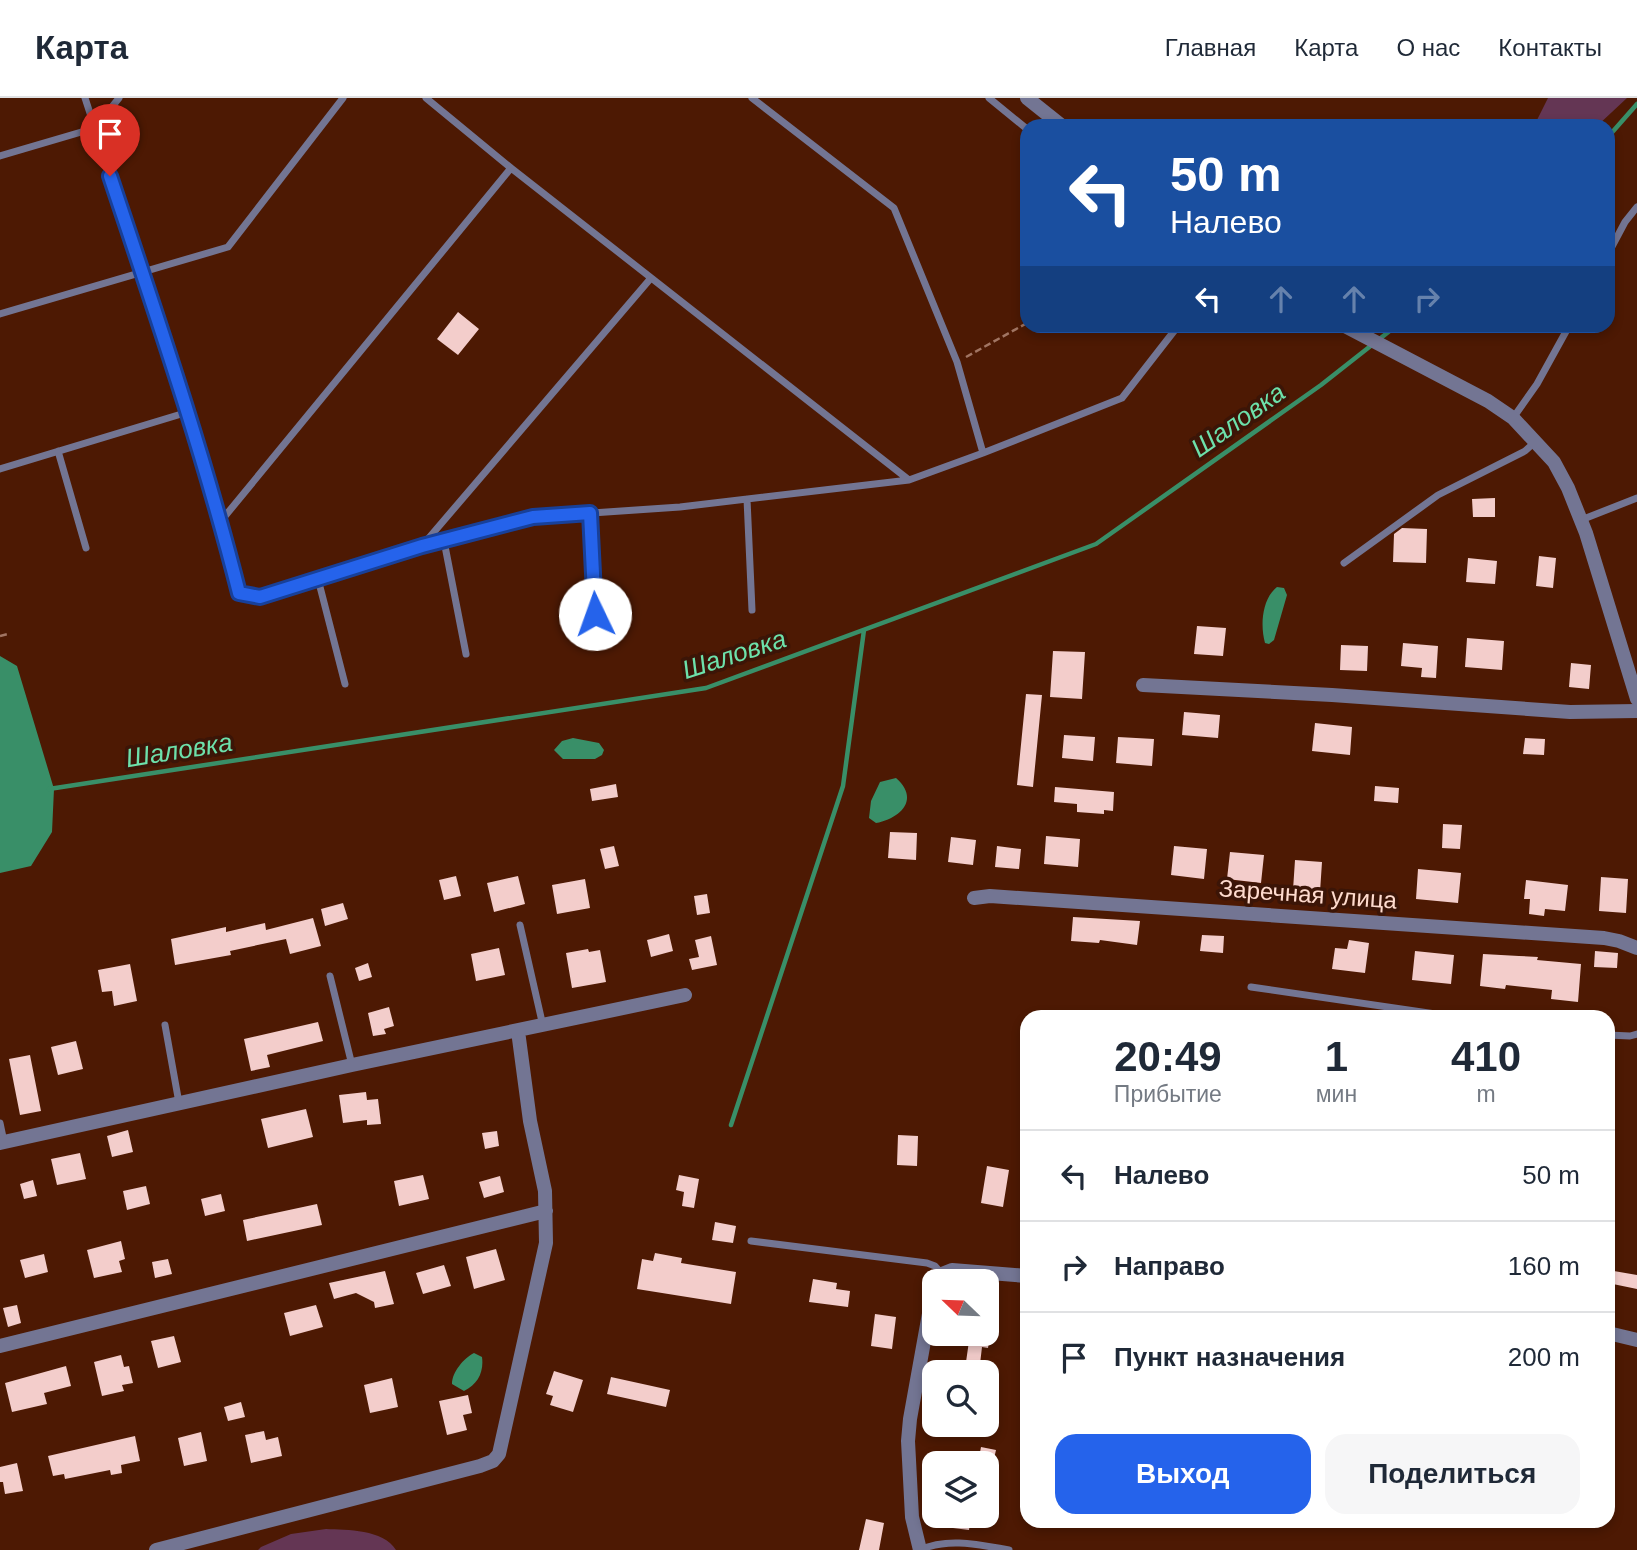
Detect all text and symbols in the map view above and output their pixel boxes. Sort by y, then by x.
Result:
text: Карта [35,29,128,66]
text: Главная [1165,34,1256,61]
text: Карта [1294,34,1358,61]
text: О нас [1396,34,1460,61]
text: Контакты [1498,34,1602,61]
pin [80,104,140,176]
icon: arrive [91,115,129,153]
icon: left [1055,147,1146,238]
text: 50 m [1170,147,1282,201]
text: Налево [1170,204,1282,240]
icon: left [1189,280,1227,318]
icon: ahead [1262,280,1300,318]
icon: ahead [1335,280,1373,318]
icon: right [1408,280,1446,318]
water label: Шаловка [1185,377,1291,463]
position arrow [558,577,632,651]
water label: Шаловка [678,623,790,685]
water label: Шаловка [124,727,234,773]
street label: Заречная улица [1218,874,1399,914]
text: 20:49 [1114,1033,1222,1080]
text: 1 [1325,1033,1348,1080]
text: 410 [1451,1033,1521,1080]
text: Прибытие [1114,1081,1222,1107]
text: мин [1316,1081,1357,1107]
text: m [1476,1081,1496,1107]
icon: left [1055,1157,1093,1195]
text: Налево [1114,1160,1209,1190]
text: 50 m [1522,1160,1580,1190]
icon: right [1055,1248,1093,1286]
text: Направо [1114,1251,1225,1281]
text: 160 m [1508,1251,1580,1281]
north arrow [922,1269,999,1346]
map controls [922,1269,999,1528]
icon: arrive [1055,1339,1093,1377]
text: Пункт назначения [1114,1342,1345,1372]
text: 200 m [1508,1342,1580,1372]
button: search [922,1360,999,1437]
button: Выход [1055,1434,1311,1514]
button: Поделиться [1325,1434,1580,1514]
button: layers [922,1451,999,1528]

